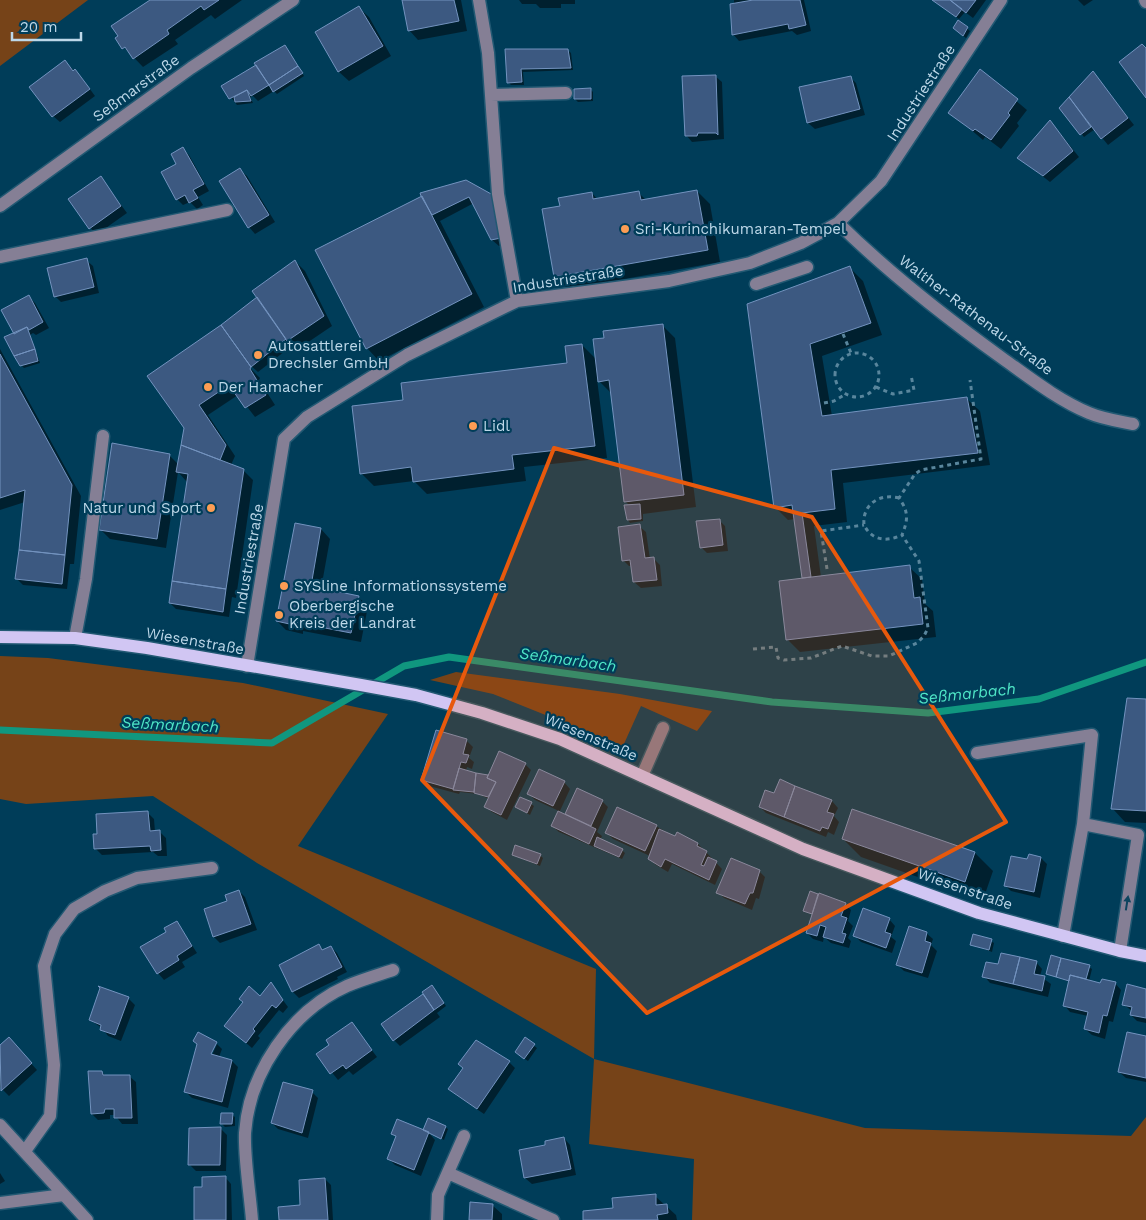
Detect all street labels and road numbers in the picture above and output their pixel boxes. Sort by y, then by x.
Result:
street label: Industriestraße [883,41,959,145]
street label: Seßmarstraße [89,51,183,125]
street label: Walther-Rathenau-Straße [895,251,1057,379]
street label: Industriestraße [511,261,625,297]
street label: Industriestraße [230,502,268,616]
street label: Wiesenstraße [144,624,246,658]
street label: Wiesenstraße [542,709,640,765]
street label: Wiesenstraße [915,864,1015,914]

